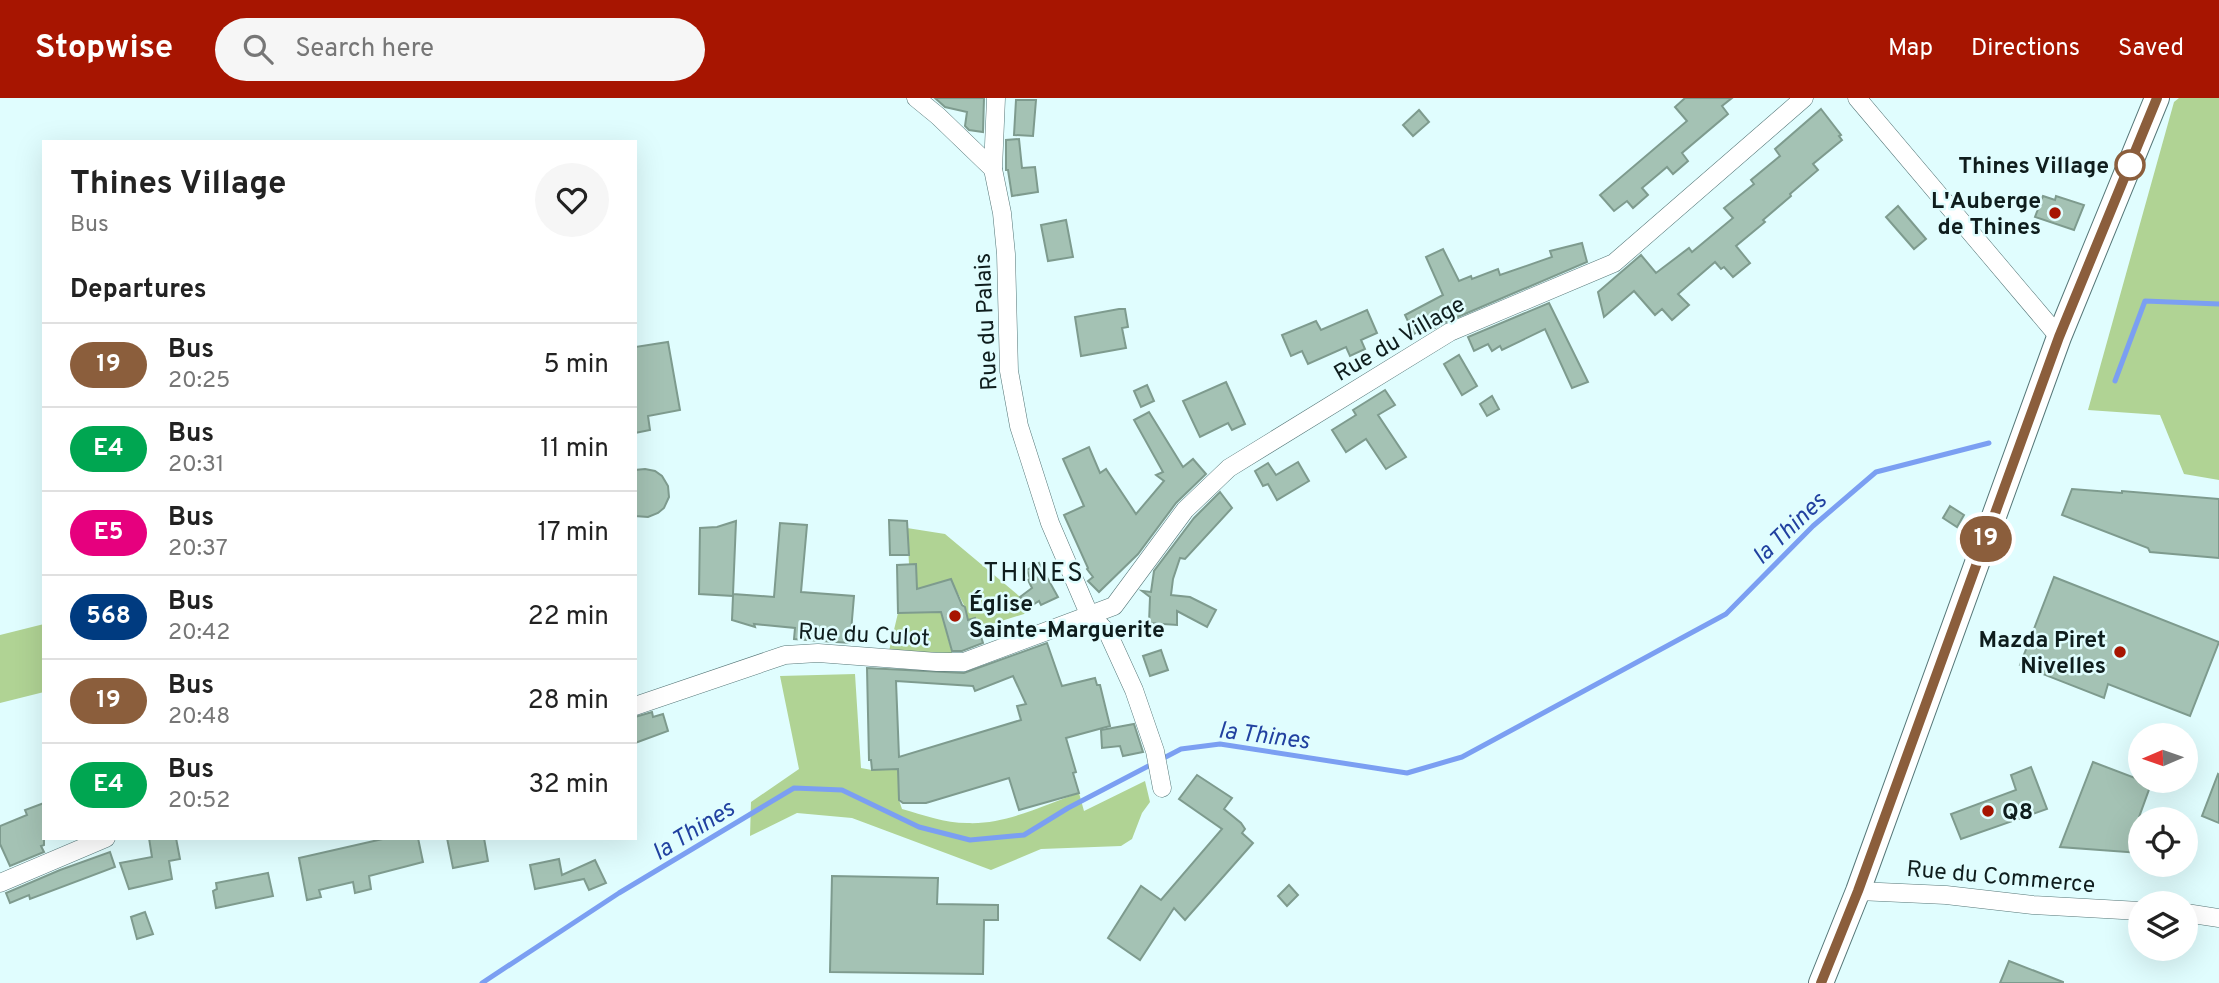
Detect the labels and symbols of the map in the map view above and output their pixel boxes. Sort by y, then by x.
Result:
marker: Thines Village [2115,150,2145,180]
place label: Thines Village [1958,153,2109,182]
place label: L'Auberge de Thines [1931,188,2041,243]
marker: L'Auberge de Thines [2047,205,2063,221]
street label: Rue du Palais [969,252,1006,391]
street label: Rue du Village [1330,291,1471,389]
water label: la Thines [1747,486,1835,572]
line badge: 19 [1954,516,2018,562]
district label: THINES [983,558,1085,591]
place label: Église Sainte-Marguerite [969,590,1165,646]
marker: Église Sainte-Marguerite [947,608,963,624]
street label: Rue du Culot [797,619,931,654]
place label: Mazda Piret Nivelles [1979,627,2106,682]
marker: Mazda Piret Nivelles [2112,644,2128,660]
water label: la Thines [1217,717,1312,758]
north arrow [2128,723,2198,793]
water label: la Thines [647,794,742,869]
place label: Q8 [2002,799,2033,828]
marker: Q8 [1980,803,1996,819]
street label: Rue du Commerce [1905,856,2096,901]

